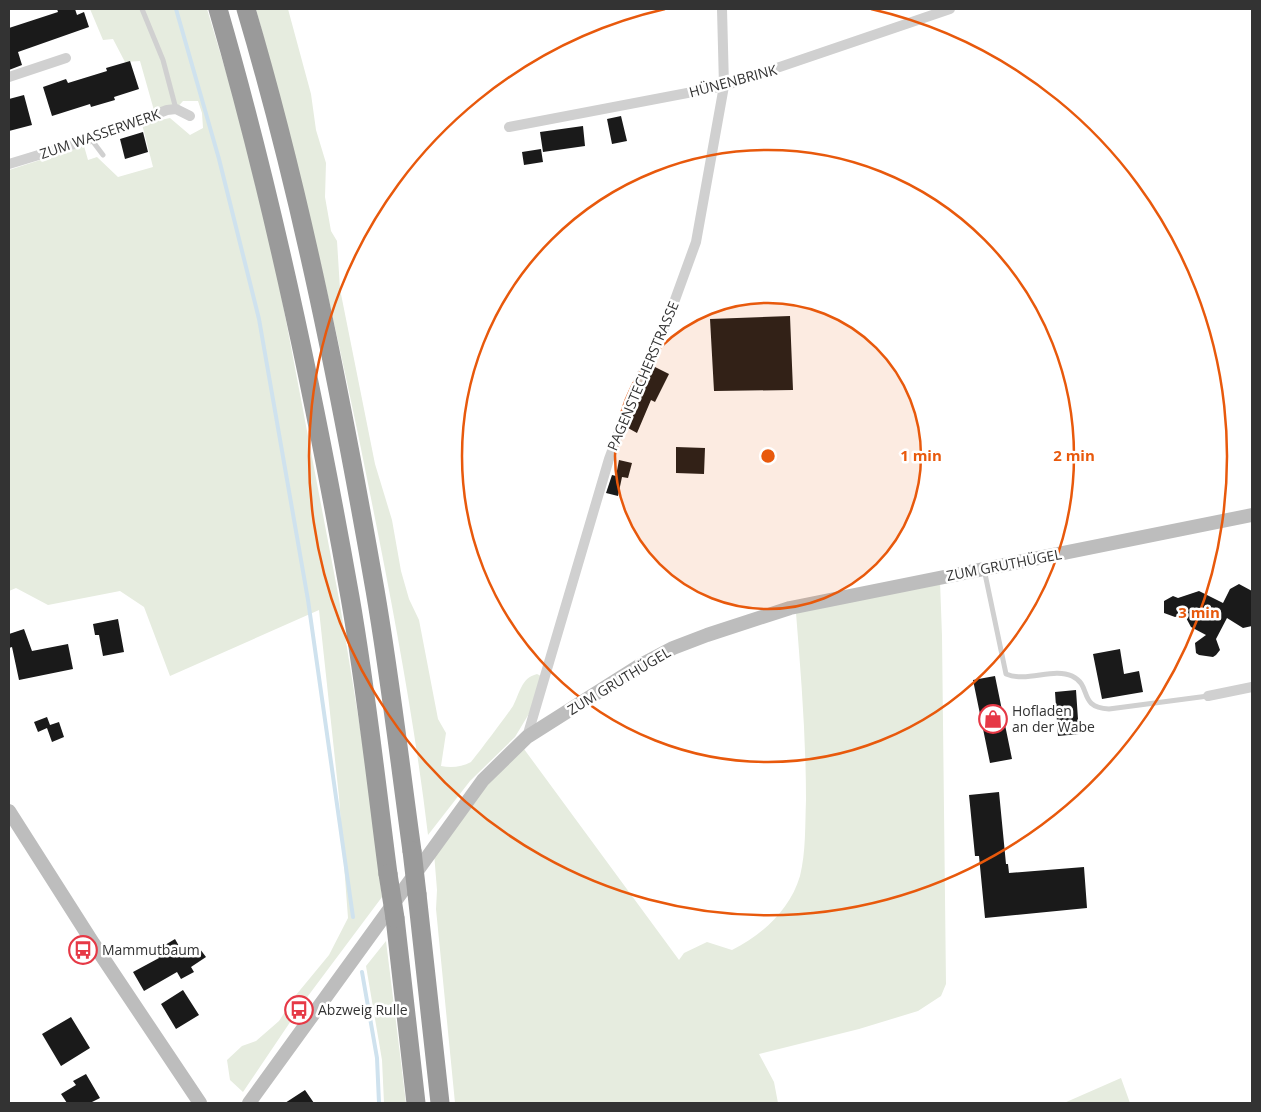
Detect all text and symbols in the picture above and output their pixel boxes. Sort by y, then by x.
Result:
street label: HÜNENBRINK [687,60,779,101]
street label: ZUM WASSERWERK [37,104,163,163]
street label: PAGENSTECHERSTRASSE [602,298,683,453]
text: 1 min [900,445,942,465]
text: 2 min [1053,445,1095,465]
centre of rings [759,447,777,465]
street label: ZUM GRUTHÜGEL [945,544,1063,585]
text: 3 min [1178,602,1220,622]
street label: ZUM GRUTHÜGEL [564,642,674,719]
place label: Hofladen an der Wabe [1012,701,1095,736]
shop icon: Hofladen an der Wabe [978,704,1008,734]
bus stop icon: Mammutbaum [68,935,98,965]
place label: Mammutbaum [102,940,200,959]
bus stop icon: Abzweig Rulle [284,995,314,1025]
place label: Abzweig Rulle [318,1000,408,1019]

